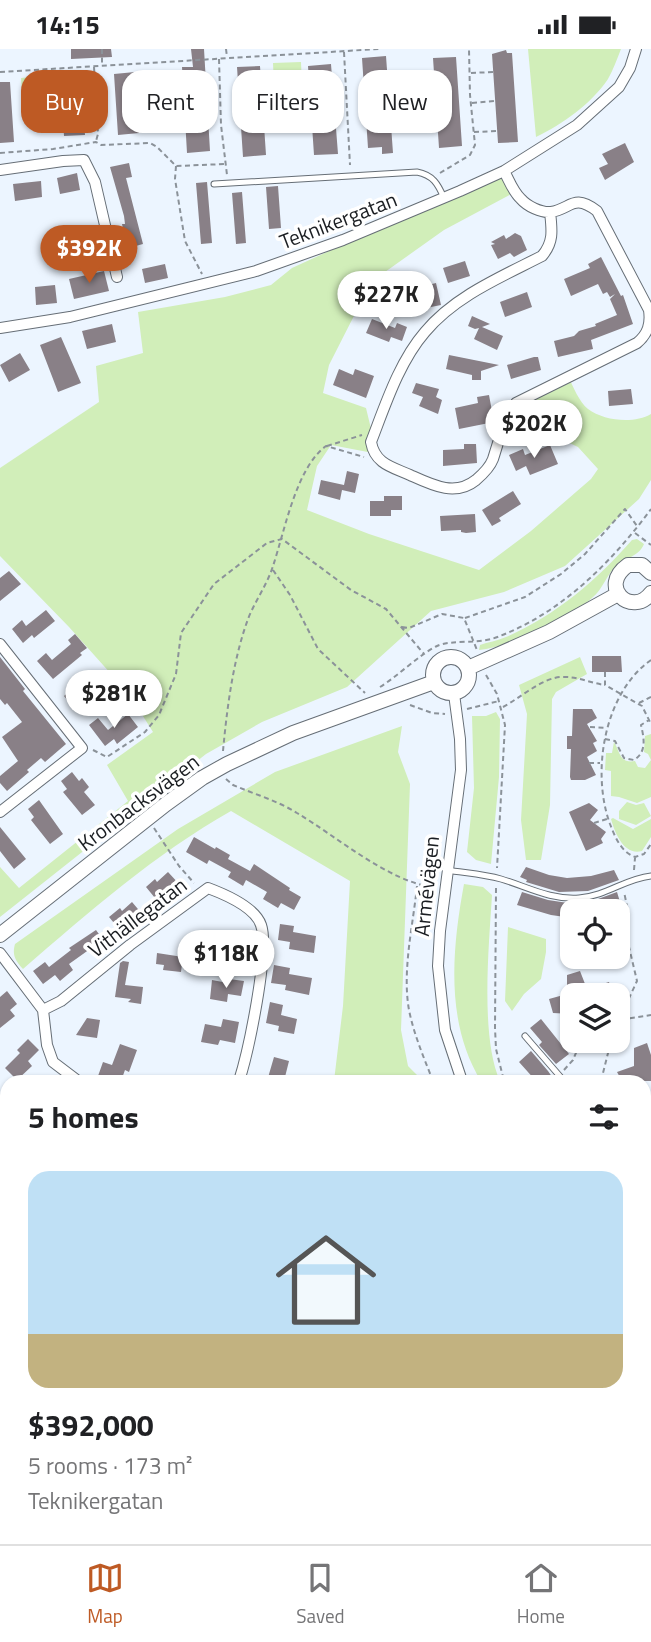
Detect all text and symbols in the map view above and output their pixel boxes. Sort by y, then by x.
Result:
text: 14:15 [35,5,100,44]
chip: Buy [21,70,108,133]
chip: Rent [122,70,218,133]
chip: Filters [232,70,344,133]
chip: New [358,70,452,133]
street label: Teknikergatan [275,183,401,257]
pin: $392K [40,225,138,285]
text: $392K [56,230,122,265]
pin: $227K [337,271,435,331]
text: $227K [353,276,419,311]
pin: $202K [485,401,583,460]
text: $202K [501,405,567,440]
pin: $281K [65,671,163,730]
text: $281K [81,675,147,710]
street label: Kronbacksvägen [71,746,205,858]
street label: Armévägen [405,834,447,938]
street label: Vithällegatan [81,869,193,965]
map controls [560,899,630,1053]
button: locate [560,899,630,969]
pin: $118K [177,930,275,990]
text: $118K [193,935,259,970]
button: layers [560,983,630,1053]
text: 5 homes [28,1094,139,1140]
icon: filters [585,1098,623,1136]
icon: home [263,1217,389,1343]
text: $392,000 [28,1402,154,1448]
text: 5 rooms · 173 m² [28,1448,192,1483]
text: Teknikergatan [28,1483,163,1518]
tab: Map [86,1559,124,1630]
tab: Saved [296,1559,345,1630]
tab: Home [517,1559,565,1630]

